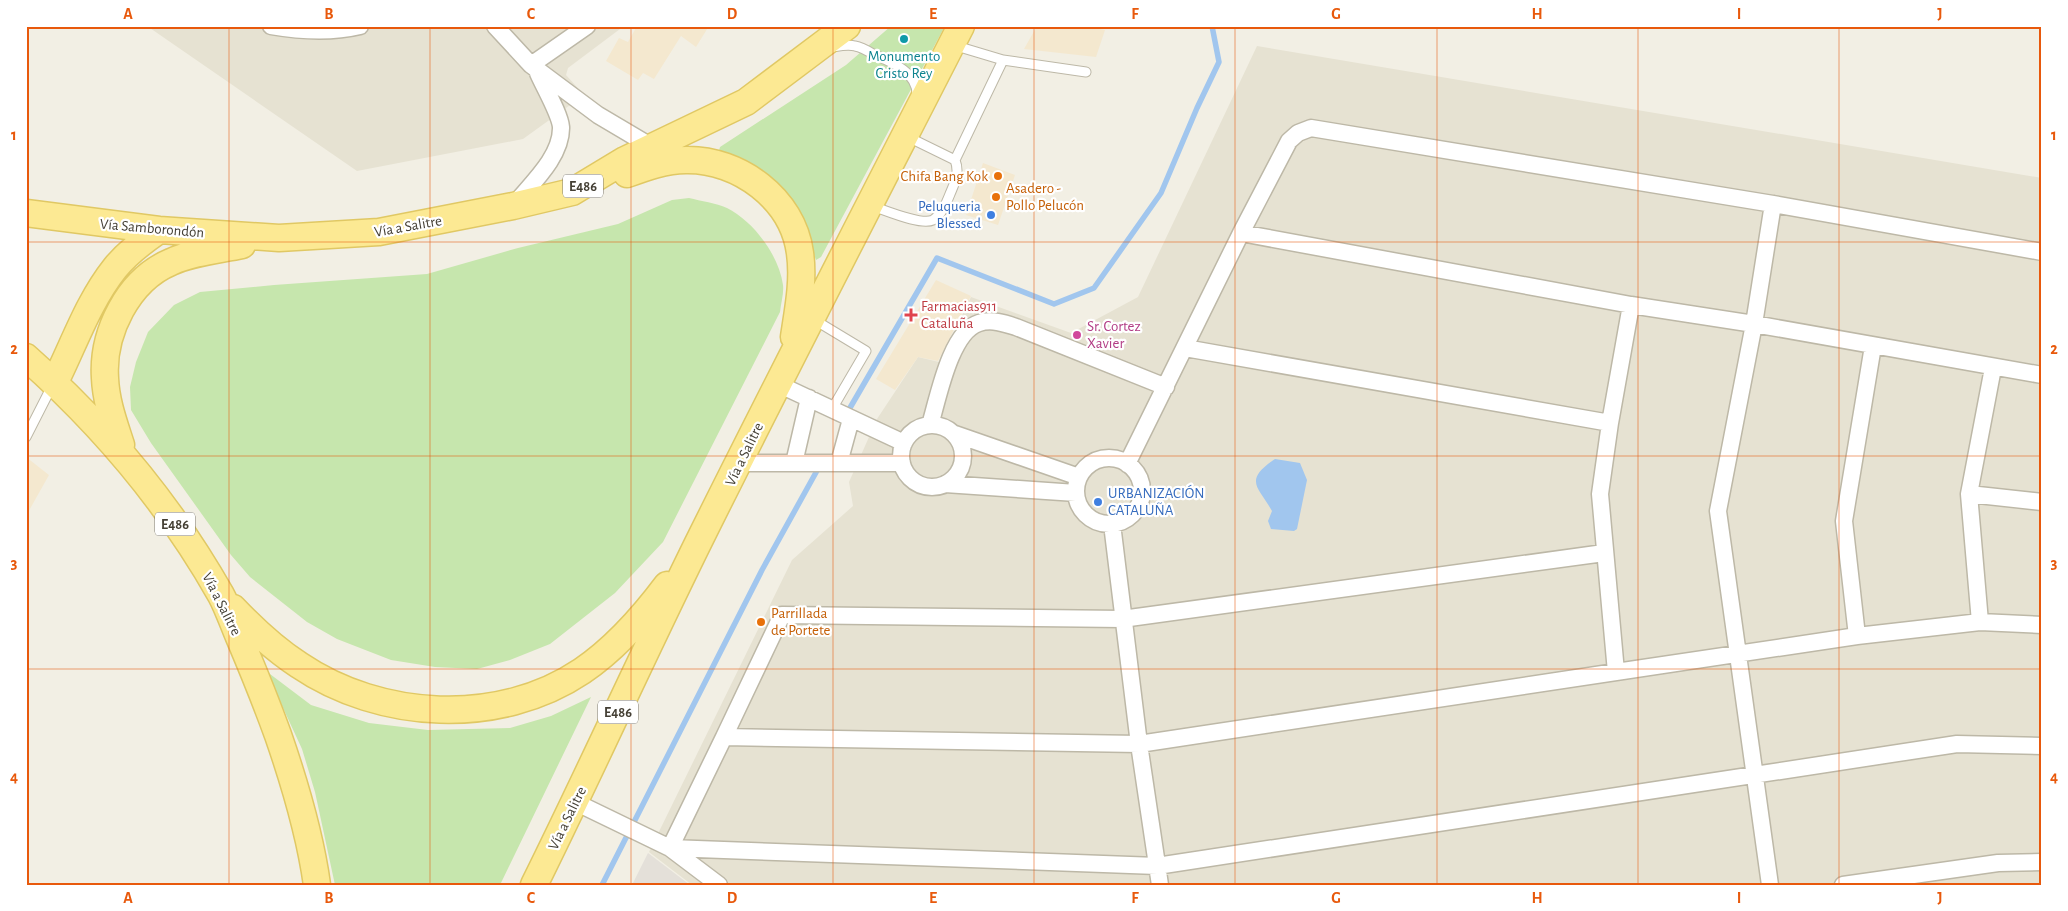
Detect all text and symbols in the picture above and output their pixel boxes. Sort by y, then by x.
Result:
text: A [123,6,133,22]
text: B [324,6,334,22]
text: C [527,6,536,22]
text: D [727,6,738,22]
text: E [929,6,937,22]
text: F [1131,6,1139,22]
text: G [1331,6,1341,22]
text: H [1531,6,1543,22]
text: I [1737,6,1741,22]
text: J [1937,6,1943,22]
marker: Monumento Cristo Rey [898,33,910,45]
place label: Monumento Cristo Rey [868,49,940,81]
text: 1 [11,127,17,143]
text: 1 [2051,127,2057,143]
place label: Chifa Bang Kok [901,169,988,184]
marker: Chifa Bang Kok [992,170,1004,182]
road number: E486 [563,175,603,198]
place label: Asadero - Pollo Pelucón [1006,181,1084,213]
marker: Asadero - Pollo Pelucón [990,191,1002,203]
place label: Peluqueria Blessed [918,199,981,231]
marker: Peluqueria Blessed [985,209,997,221]
street label: Vía a Salitre [373,213,443,240]
street label: Vía Samborondón [99,216,205,241]
place label: Farmacias911 Cataluña [921,299,997,331]
marker: Farmacias911 Cataluña [905,309,917,321]
place label: Sr. Cortez Xavier [1087,319,1141,351]
marker: Sr. Cortez Xavier [1071,329,1083,341]
text: 2 [10,341,18,357]
text: 2 [2050,341,2058,357]
street label: Vía a Salitre [723,420,766,488]
place label: URBANIZACIÓN CATALUÑA [1108,484,1204,518]
marker: URBANIZACIÓN CATALUÑA [1092,496,1104,508]
road number: E486 [155,512,195,536]
text: 3 [11,555,18,571]
text: 3 [2051,555,2058,571]
street label: Vía a Salitre [199,570,244,638]
place label: Parrillada de Portete [771,606,830,638]
marker: Parrillada de Portete [755,616,767,628]
road number: E486 [598,700,638,724]
text: 4 [10,769,18,785]
text: 4 [2050,769,2058,785]
street label: Vía a Salitre [546,784,589,852]
text: A [123,890,133,906]
text: B [324,890,334,906]
text: C [527,890,536,906]
text: D [727,890,738,906]
text: E [929,890,937,906]
text: F [1131,890,1139,906]
text: G [1331,890,1341,906]
text: H [1531,890,1543,906]
text: I [1737,890,1741,906]
text: J [1937,890,1943,906]

